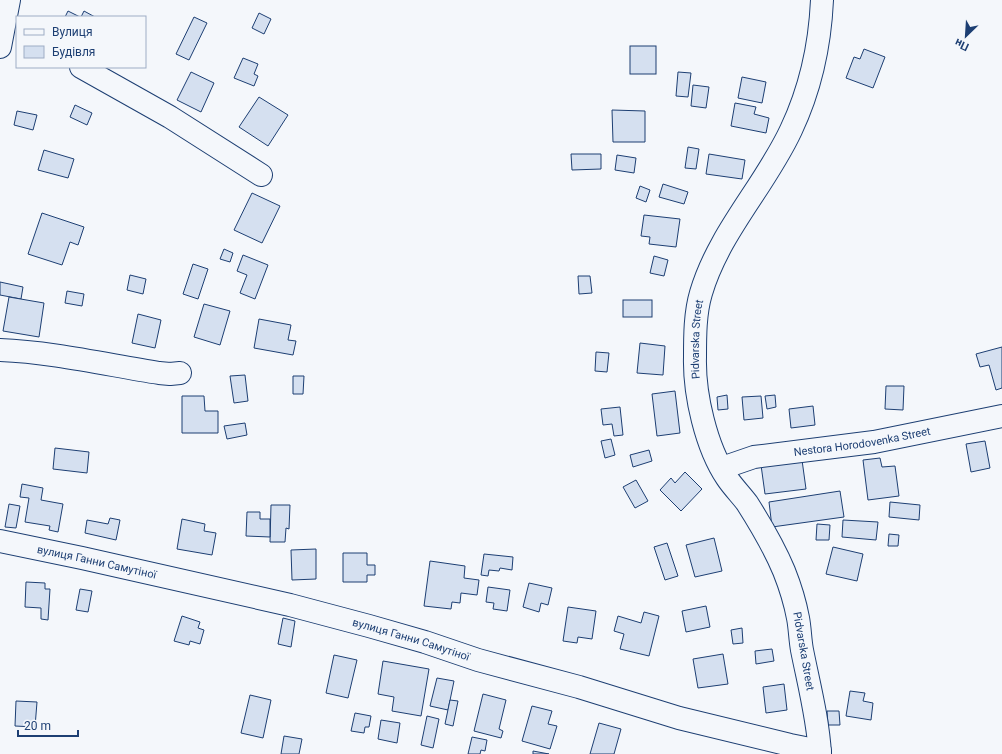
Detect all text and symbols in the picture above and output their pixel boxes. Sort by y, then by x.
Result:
legend [16,16,146,68]
north arrow [946,16,986,56]
text: Вулиця [52,25,93,39]
text: Пн [953,36,971,53]
text: Будівля [52,45,95,59]
street label: Pidvarska Street [689,298,706,380]
street label: Nestora Horodovenka Street [793,425,932,459]
street label: вулиця Ганни Самутіної [36,543,159,582]
street label: Pidvarska Street [790,611,817,692]
street label: вулиця Ганни Самутіної [351,616,473,664]
scale bar [18,712,78,738]
text: 20 m [24,719,51,733]

